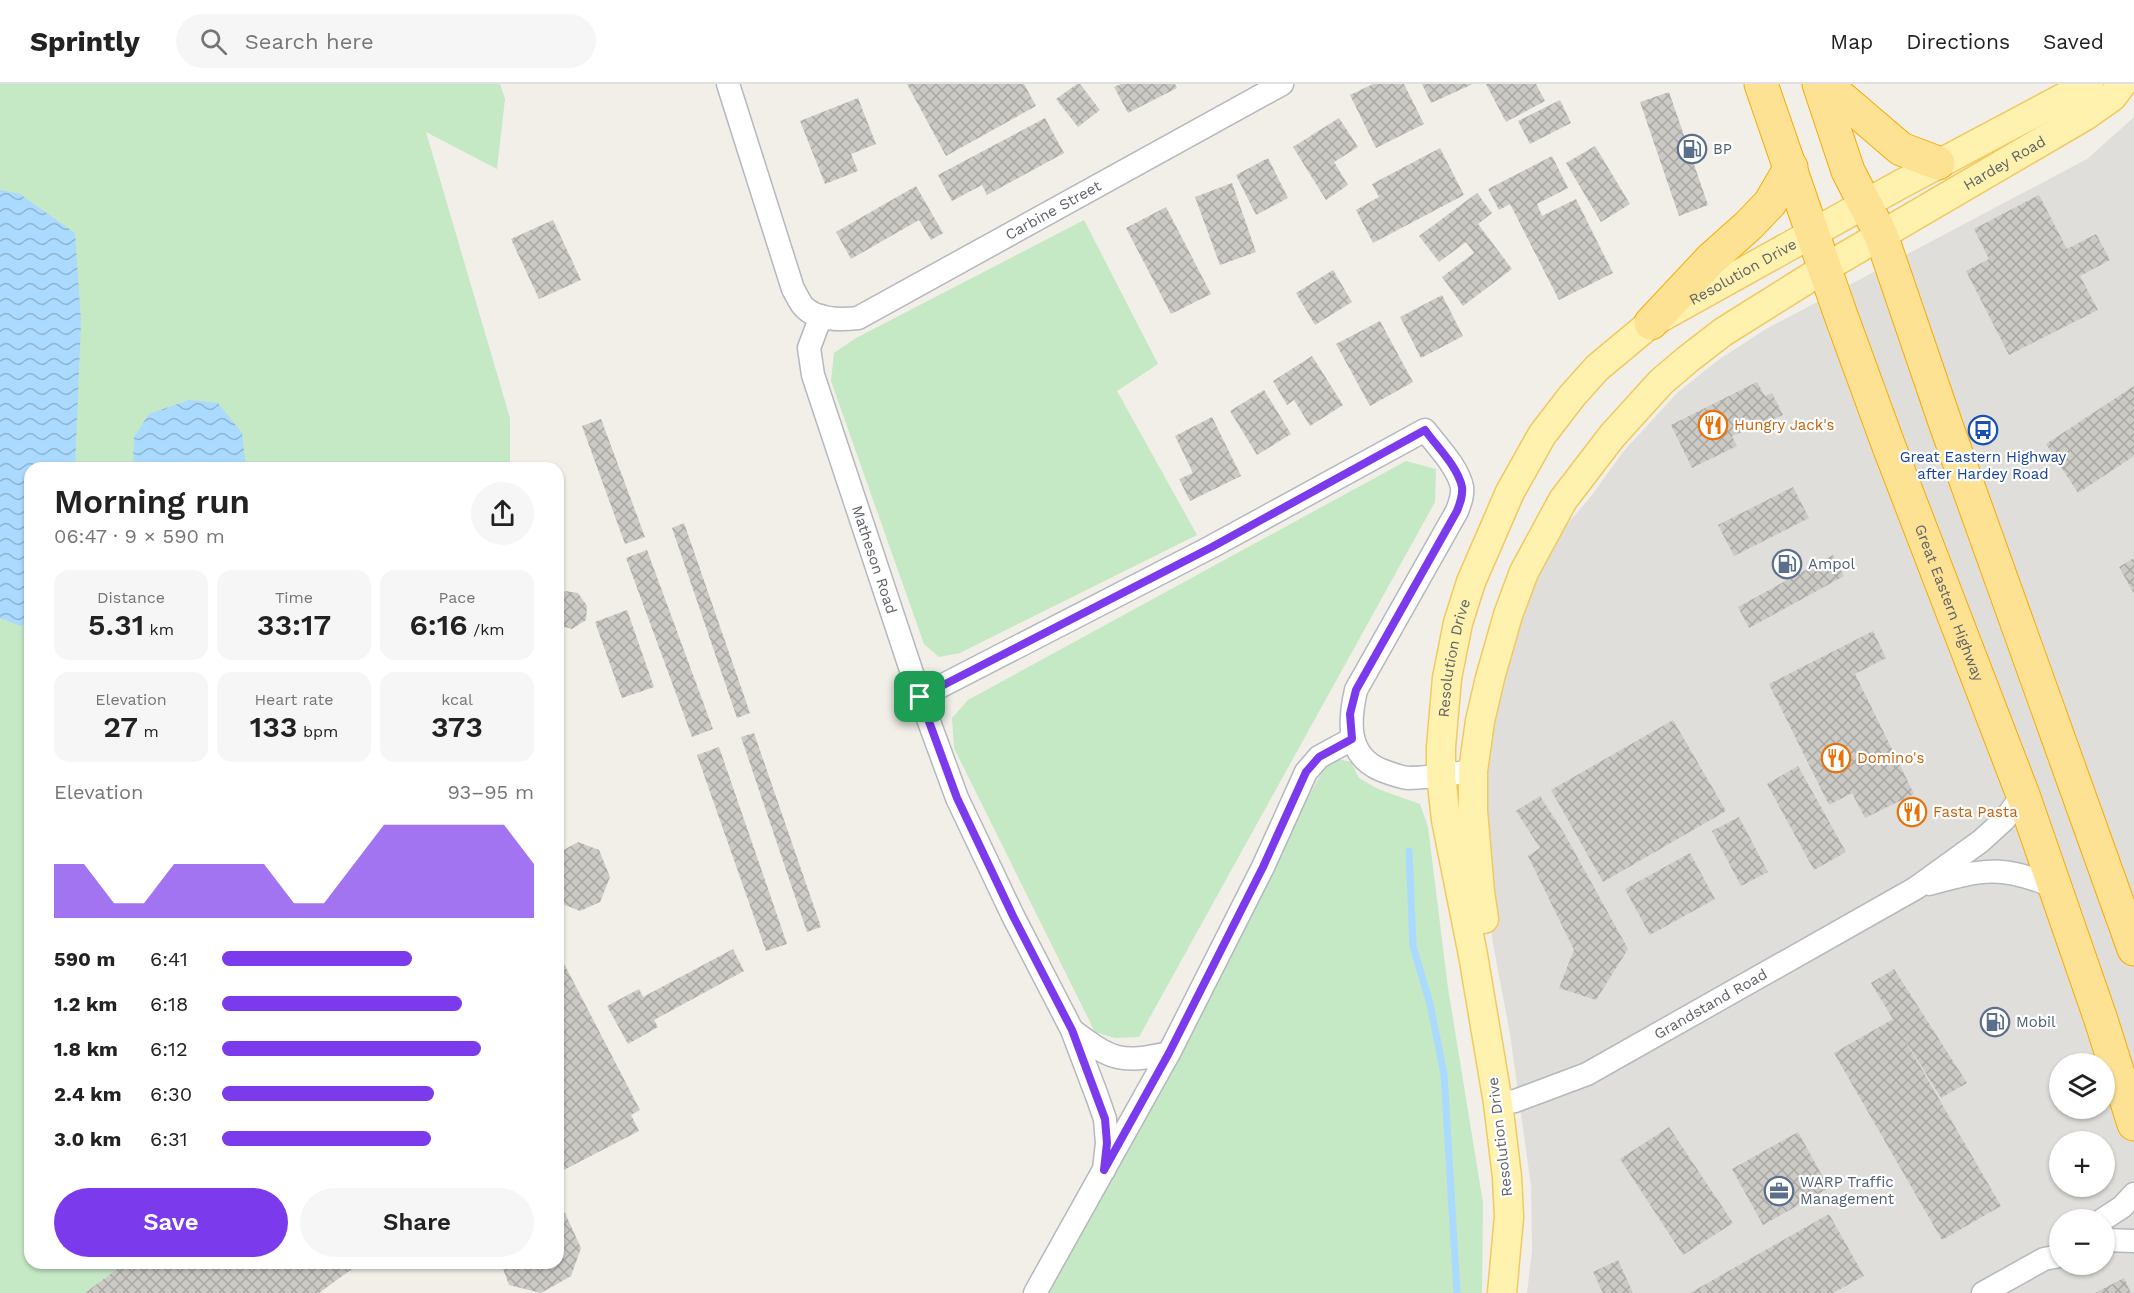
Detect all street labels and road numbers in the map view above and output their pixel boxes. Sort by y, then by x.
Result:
street label: Hardey Road [1960,132,2049,194]
street label: Carbine Street [1002,176,1105,244]
street label: Resolution Drive [1686,235,1800,309]
street label: Matheson Road [848,503,901,616]
street label: Great Eastern Highway [1911,522,1988,684]
street label: Resolution Drive [1435,597,1474,718]
street label: Grandstand Road [1651,965,1770,1043]
street label: Resolution Drive [1484,1076,1516,1198]

